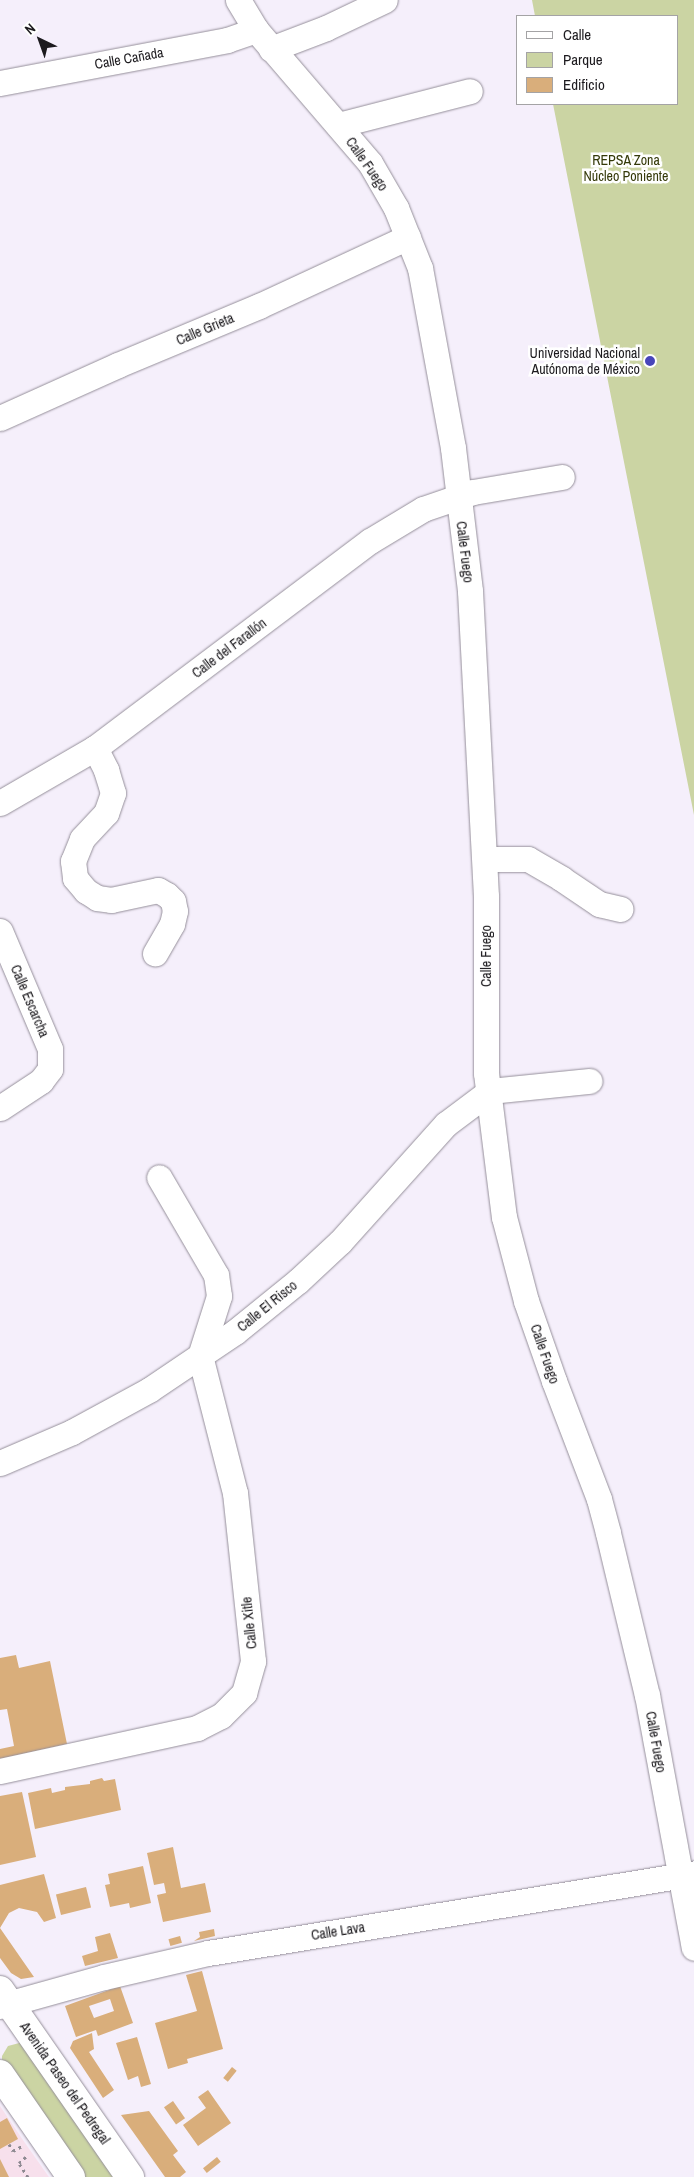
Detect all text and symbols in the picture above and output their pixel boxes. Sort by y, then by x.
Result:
north arrow [15,15,65,65]
legend [516,15,679,105]
text: N [21,19,39,38]
text: Calle [563,24,591,45]
street label: Calle Cañada [93,44,165,72]
text: Parque [563,49,603,70]
text: Edificio [563,74,605,95]
street label: Calle Fuego [342,134,392,194]
park label: REPSA Zona Núcleo Poniente [584,152,668,184]
street label: Calle Grieta [174,309,236,349]
place label: Universidad Nacional Autónoma de México [530,345,640,378]
marker: Universidad Nacional Autónoma de México [644,355,656,367]
street label: Calle Fuego [453,520,477,584]
street label: Calle del Farallón [189,615,269,681]
street label: Calle Fuego [478,925,494,987]
street label: Calle Escarcha [7,962,53,1040]
street label: Calle El Risco [234,1277,300,1335]
street label: Calle Fuego [527,1322,563,1386]
street label: Calle Xitle [238,1596,260,1650]
street label: Calle Fuego [642,1710,670,1774]
street label: Calle Lava [310,1918,366,1944]
street label: Avenida Paseo del Pedregal [16,2019,114,2147]

